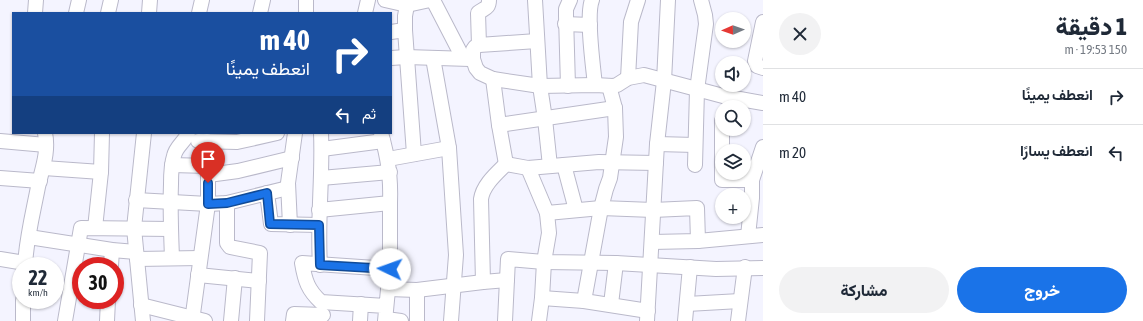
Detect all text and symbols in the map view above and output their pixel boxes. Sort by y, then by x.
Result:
north arrow [715,12,751,48]
map controls [715,12,751,224]
button: close [779,13,821,55]
text: 1 دقيقة [1056,13,1127,40]
text: 40 m [260,24,310,56]
icon: right [324,28,376,80]
text: 150 m · 19:53 [1064,42,1127,57]
button: sound [715,56,751,92]
text: انعطف يمينًا [226,58,310,79]
text: انعطف يمينًا [1022,86,1093,103]
icon: right [1105,86,1127,108]
text: 40 m [779,88,806,105]
button: search [715,100,751,136]
icon: left [332,104,354,126]
text: ثم [362,105,376,122]
pin [191,142,225,183]
text: انعطف يسارًا [1020,142,1093,159]
icon: left [1105,142,1127,164]
button: layers [715,144,751,180]
text: 20 m [779,144,806,161]
icon: arrive [197,148,219,170]
button: + [715,188,751,224]
position arrow [369,248,411,290]
speed limit sign: 30 [72,257,124,309]
text: 22 [29,266,47,289]
button: مشاركة [779,267,949,313]
button: خروج [957,267,1127,313]
text: km/h [28,287,48,298]

